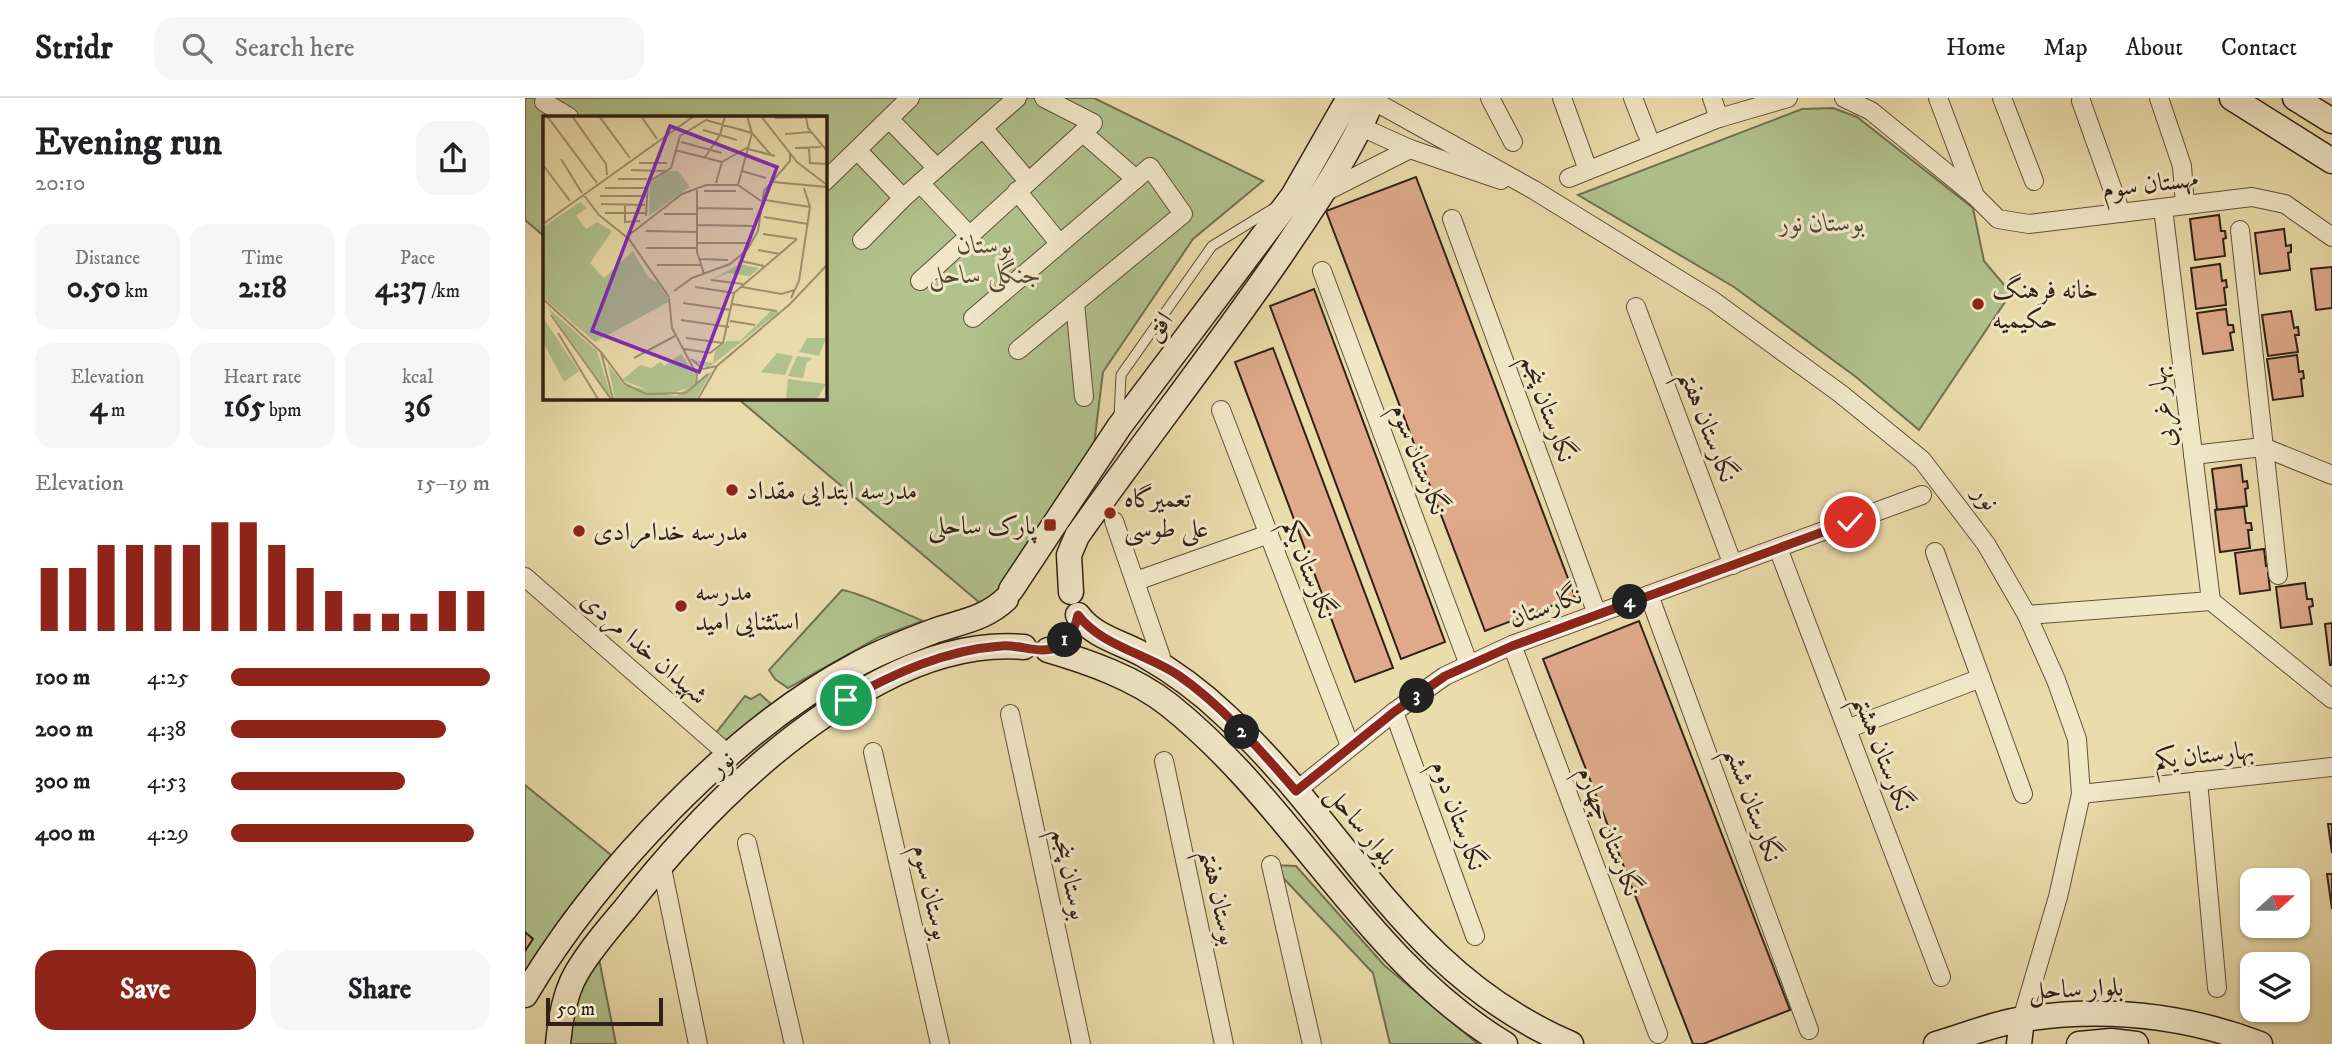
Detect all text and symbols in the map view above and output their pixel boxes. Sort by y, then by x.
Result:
search box [154,17,644,80]
text: Stridr [35,28,112,69]
icon: search [178,29,216,67]
text: Search here [234,32,355,65]
text: Home [1946,33,2005,63]
text: Map [2043,33,2088,63]
text: About [2126,33,2183,63]
text: Contact [2221,33,2297,63]
inset map [543,116,826,399]
text: Evening run [35,119,222,167]
button: share [416,121,490,195]
street label: مهستان سوم [2100,162,2201,212]
text: 20:10 [35,169,85,198]
park label: بوستان نور [1777,207,1865,240]
park label: بوستان جنگلی ساحل [928,229,1042,293]
text: Distance [75,247,140,270]
text: Time [242,247,283,270]
text: Pace [400,247,435,270]
text: 0.50 [67,270,121,307]
text: 2:18 [238,270,287,307]
text: 4:37 [375,270,427,307]
place label: خانه فرهنگ حکیمیه [1992,273,2098,337]
text: km [121,280,148,303]
text: /km [427,280,460,303]
marker: خانه فرهنگ حکیمیه [1970,296,1986,312]
street label: افق [1137,305,1181,348]
street label: نگارستان پنجم [1506,350,1583,469]
street label: بهار غربی [2141,364,2185,449]
street label: نگارستان هفتم [1664,365,1745,490]
text: Elevation [71,366,144,389]
text: Heart rate [224,366,301,389]
text: kcal [402,366,433,389]
text: 4 [90,389,107,426]
text: 165 [223,389,265,426]
text: 36 [404,389,431,426]
text: m [107,399,125,422]
text: bpm [265,399,302,422]
street label: نگارستان سوم [1378,399,1456,522]
text: Elevation [35,469,124,498]
text: 15–19 m [416,469,490,498]
place label: مدرسه ابتدایی مقداد [746,475,917,508]
street label: نور [1964,476,2006,518]
marker: مدرسه ابتدایی مقداد [724,482,740,498]
place label: تعمیرگاه علی طوسی [1124,483,1209,547]
pin [1820,492,1880,552]
icon: check [1831,503,1869,541]
marker: تعمیرگاه علی طوسی [1102,505,1118,521]
place label: پارک ساحلی [928,510,1037,544]
street label: نگارستان یکم [1268,515,1344,627]
place label: مدرسه خدامرادی [593,516,748,549]
marker: پارک ساحلی [1042,517,1058,533]
marker: مدرسه خدامرادی [571,523,587,539]
place label: مدرسه استثنایی امید [695,576,799,639]
street label: نگارستان [1504,578,1587,636]
street label: شهیدان خدا مردی [574,584,714,712]
pin: 4 [1613,584,1647,620]
text: 4 [1624,590,1635,613]
marker: مدرسه استثنایی امید [673,598,689,614]
pin: 1 [1047,622,1083,658]
text: 1 [1061,628,1068,651]
text: 100 m [35,663,90,692]
text: 4:25 [147,663,189,692]
pin [816,670,876,730]
pin: 3 [1399,678,1435,714]
icon: arrive [827,681,865,719]
text: 3 [1413,684,1420,707]
street label: نگارستان هشتم [1838,690,1921,820]
pin: 2 [1225,714,1259,750]
text: 200 m [35,715,93,744]
text: 4:38 [147,715,186,744]
text: 2 [1237,720,1246,743]
street label: بهارستان یکم [2152,734,2257,784]
street label: نگارستان ششم [1709,742,1790,870]
street label: نور [700,744,742,787]
street label: نگارستان دوم [1418,755,1494,877]
street label: نگارستان چهارم [1564,761,1649,903]
text: 300 m [35,767,91,796]
text: 4:53 [147,767,186,796]
street label: بلوار ساحل [1318,779,1403,873]
text: 400 m [35,819,95,848]
text: 4:29 [147,819,189,848]
street label: بوستان پنجم [1037,826,1095,924]
street label: بوستان سوم [899,841,958,944]
street label: بوستان هفتم [1184,846,1245,950]
north arrow [2240,868,2310,938]
map controls [2240,868,2310,1022]
button: Save [35,950,256,1030]
button: Share [270,950,490,1030]
button: layers [2240,952,2310,1022]
street label: بلوار ساحل [2028,971,2124,1008]
scale bar [546,995,663,1027]
text: 50 m [557,998,595,1021]

